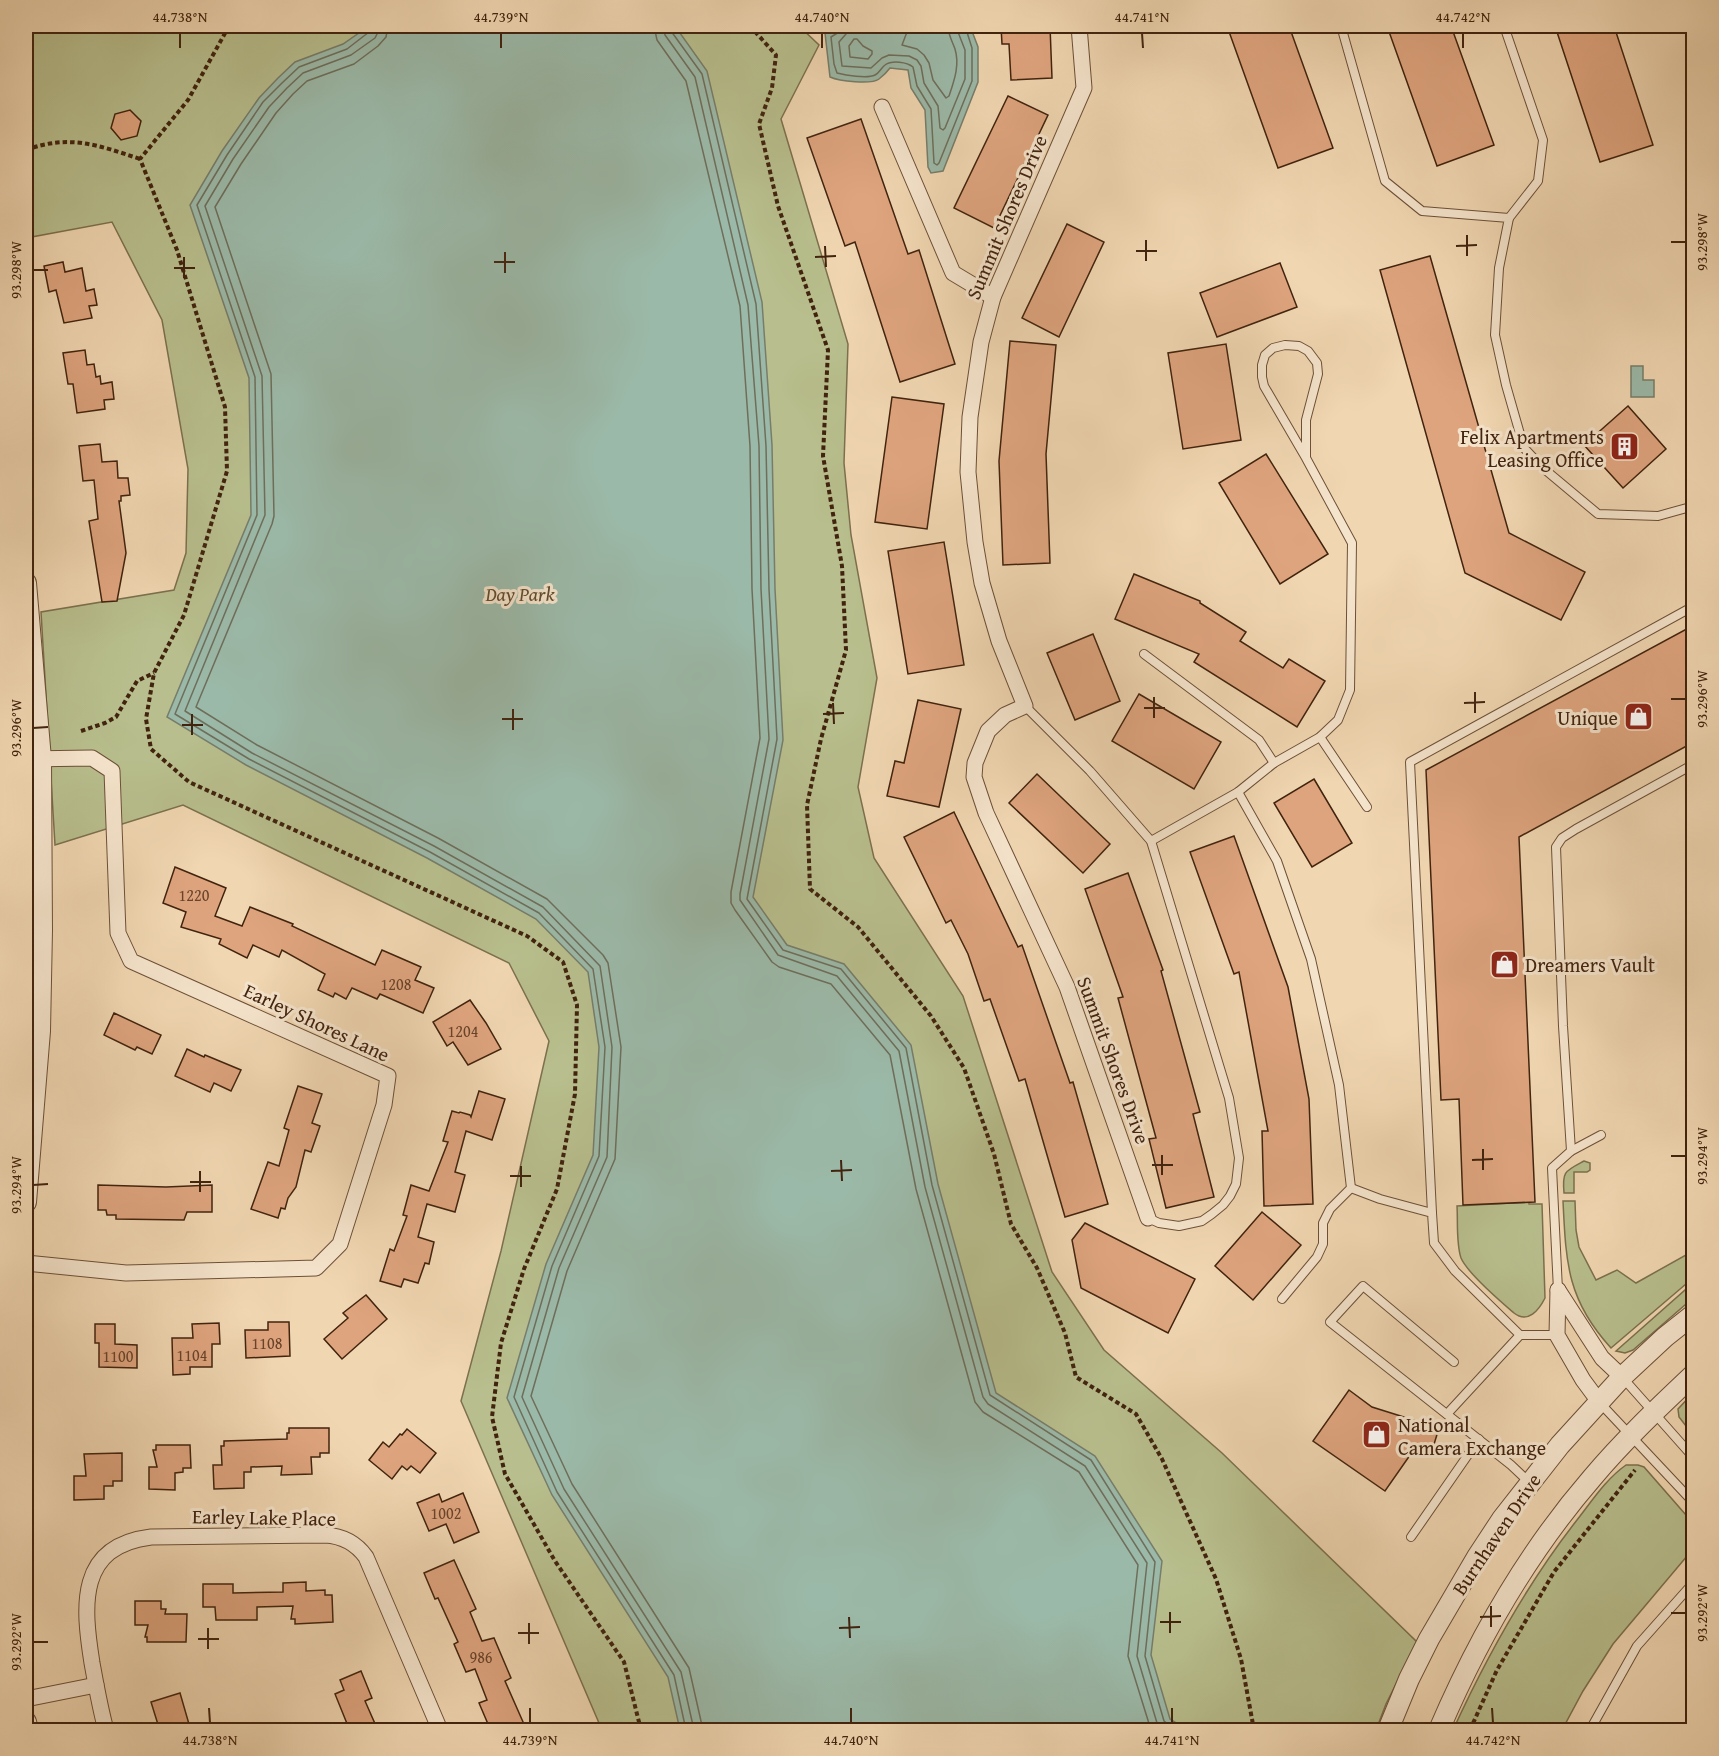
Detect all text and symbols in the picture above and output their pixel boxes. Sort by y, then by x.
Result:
text: 44.738°N [153,6,208,27]
text: 44.739°N [474,6,529,27]
text: 44.740°N [795,6,850,27]
text: 44.741°N [1115,6,1170,27]
text: 44.742°N [1436,6,1491,27]
street label: Summit Shores Drive [958,130,1054,304]
text: 93.298°W [1691,213,1712,271]
text: 93.298°W [5,241,26,299]
place label: Felix Apartments Leasing Office [1460,422,1604,474]
building icon: Felix Apartments Leasing Office [1609,431,1641,463]
park label: Day Park [484,579,555,608]
text: 93.296°W [1691,670,1712,728]
text: 93.296°W [5,699,26,757]
shop icon: Unique [1623,701,1655,733]
place label: Unique [1557,703,1618,732]
house number: 1220 [179,883,210,907]
shop icon: Dreamers Vault [1488,948,1520,980]
place label: Dreamers Vault [1525,950,1655,979]
house number: 1208 [381,972,412,996]
street label: Summit Shores Drive [1070,972,1158,1148]
street label: Earley Shores Lane [239,975,395,1069]
house number: 1204 [448,1019,479,1043]
text: 93.294°W [1691,1127,1712,1185]
text: 93.294°W [5,1156,26,1214]
house number: 1108 [252,1331,283,1355]
house number: 1104 [177,1343,208,1367]
house number: 1100 [103,1344,134,1368]
place label: National Camera Exchange [1398,1410,1546,1462]
shop icon: National Camera Exchange [1361,1419,1393,1451]
street label: Burnhaven Drive [1444,1467,1548,1601]
street label: Earley Lake Place [192,1501,336,1533]
house number: 1002 [431,1501,461,1525]
text: 93.292°W [1691,1584,1712,1642]
text: 93.292°W [5,1613,26,1671]
house number: 986 [469,1645,493,1669]
text: 44.738°N [183,1729,238,1750]
text: 44.739°N [503,1729,558,1750]
text: 44.740°N [824,1729,879,1750]
text: 44.741°N [1145,1729,1200,1750]
text: 44.742°N [1466,1729,1521,1750]

